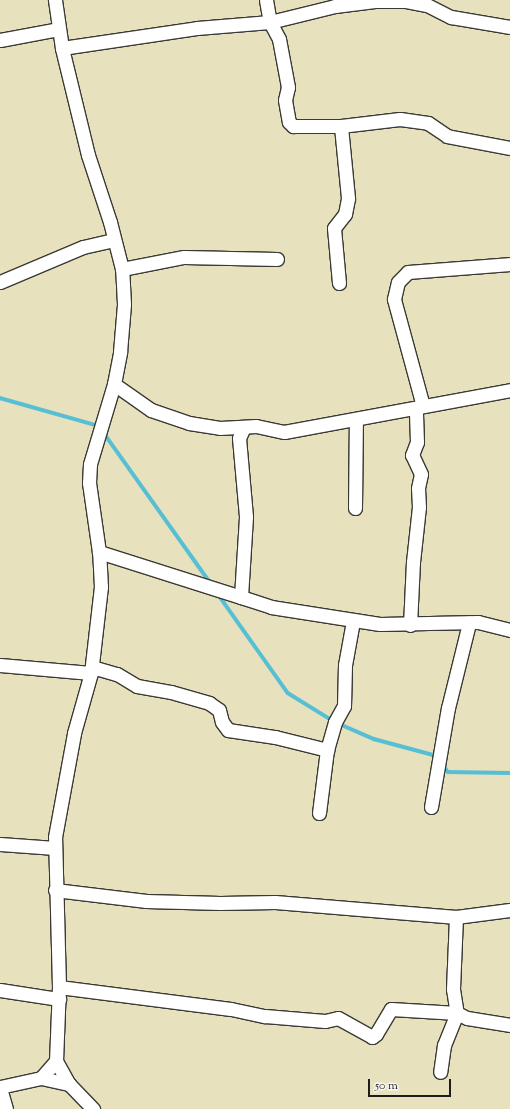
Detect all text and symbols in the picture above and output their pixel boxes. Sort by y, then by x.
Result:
scale bar [370,1071,453,1097]
text: 50 m [375,1077,398,1095]

